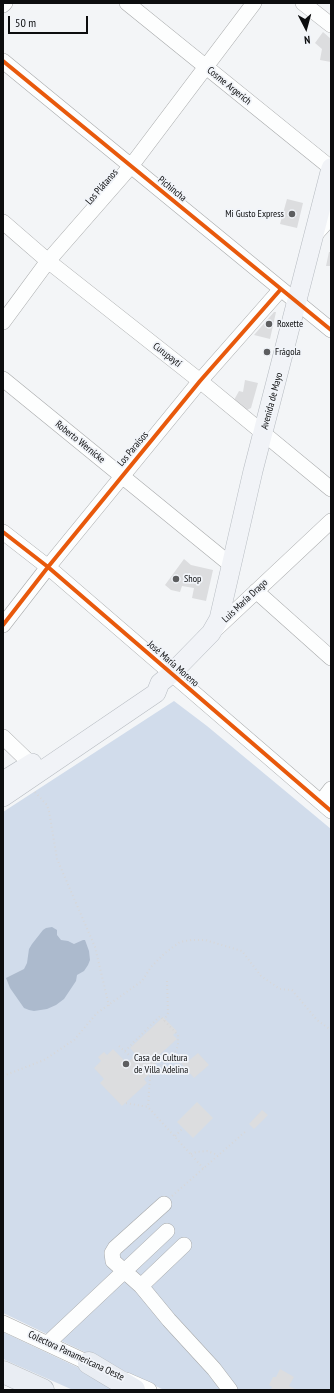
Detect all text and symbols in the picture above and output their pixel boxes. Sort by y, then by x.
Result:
scale bar [10,8,90,34]
north arrow [286,8,326,48]
text: 50 m [15,15,36,30]
text: N [304,33,311,47]
street label: Cosme Argerich [204,64,254,108]
street label: Los Plátanos [83,167,121,207]
street label: Pichincha [155,174,189,204]
place label: Mi Gusto Express [225,208,284,220]
marker: Mi Gusto Express [287,209,297,219]
place label: Roxette [277,318,303,330]
marker: Roxette [264,319,274,329]
street label: Curupaytí [150,340,184,370]
place label: Frágola [275,346,301,358]
marker: Frágola [262,347,272,357]
street label: Avenida de Mayo [259,371,285,431]
street label: Roberto Wernicke [53,418,107,466]
street label: Los Paraísos [115,429,151,469]
place label: Shop [184,573,201,585]
marker: Shop [171,574,181,584]
street label: Luis María Drago [220,577,270,625]
street label: José María Moreno [145,638,201,690]
place label: Casa de Cultura de Villa Adelina [134,1052,188,1076]
marker: Casa de Cultura de Villa Adelina [121,1059,131,1069]
street label: Colectora Panamericana Oeste [26,1328,126,1384]

